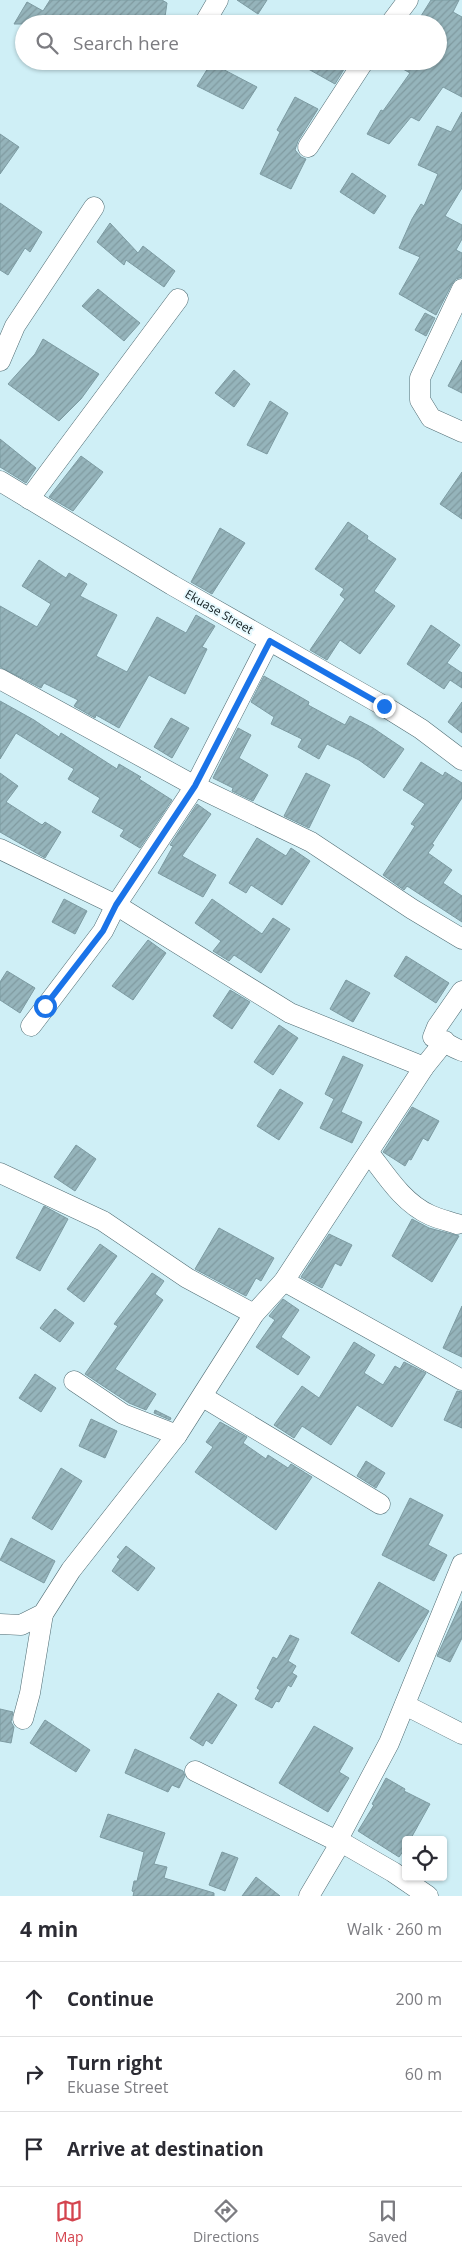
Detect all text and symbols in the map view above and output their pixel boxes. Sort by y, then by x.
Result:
search box [15,15,447,70]
icon: search [33,29,61,57]
text: Search here [73,30,179,56]
street label: Ekuase Street [182,585,256,638]
route end [373,695,396,718]
route start [34,995,57,1018]
map controls [402,1836,447,1881]
button: locate [402,1836,447,1881]
text: 4 min [20,1915,78,1943]
text: Walk · 260 m [347,1918,442,1940]
icon: ahead [20,1985,48,2013]
text: Continue [67,1986,154,2012]
text: 200 m [396,1988,442,2010]
text: Turn right [67,2050,162,2076]
icon: right [20,2060,48,2088]
text: 60 m [405,2063,442,2085]
text: Ekuase Street [67,2076,168,2098]
icon: arrive [20,2135,48,2163]
text: Arrive at destination [67,2136,264,2162]
tab: Map [55,2197,84,2246]
tab: Directions [193,2197,259,2246]
tab: Saved [368,2197,407,2246]

